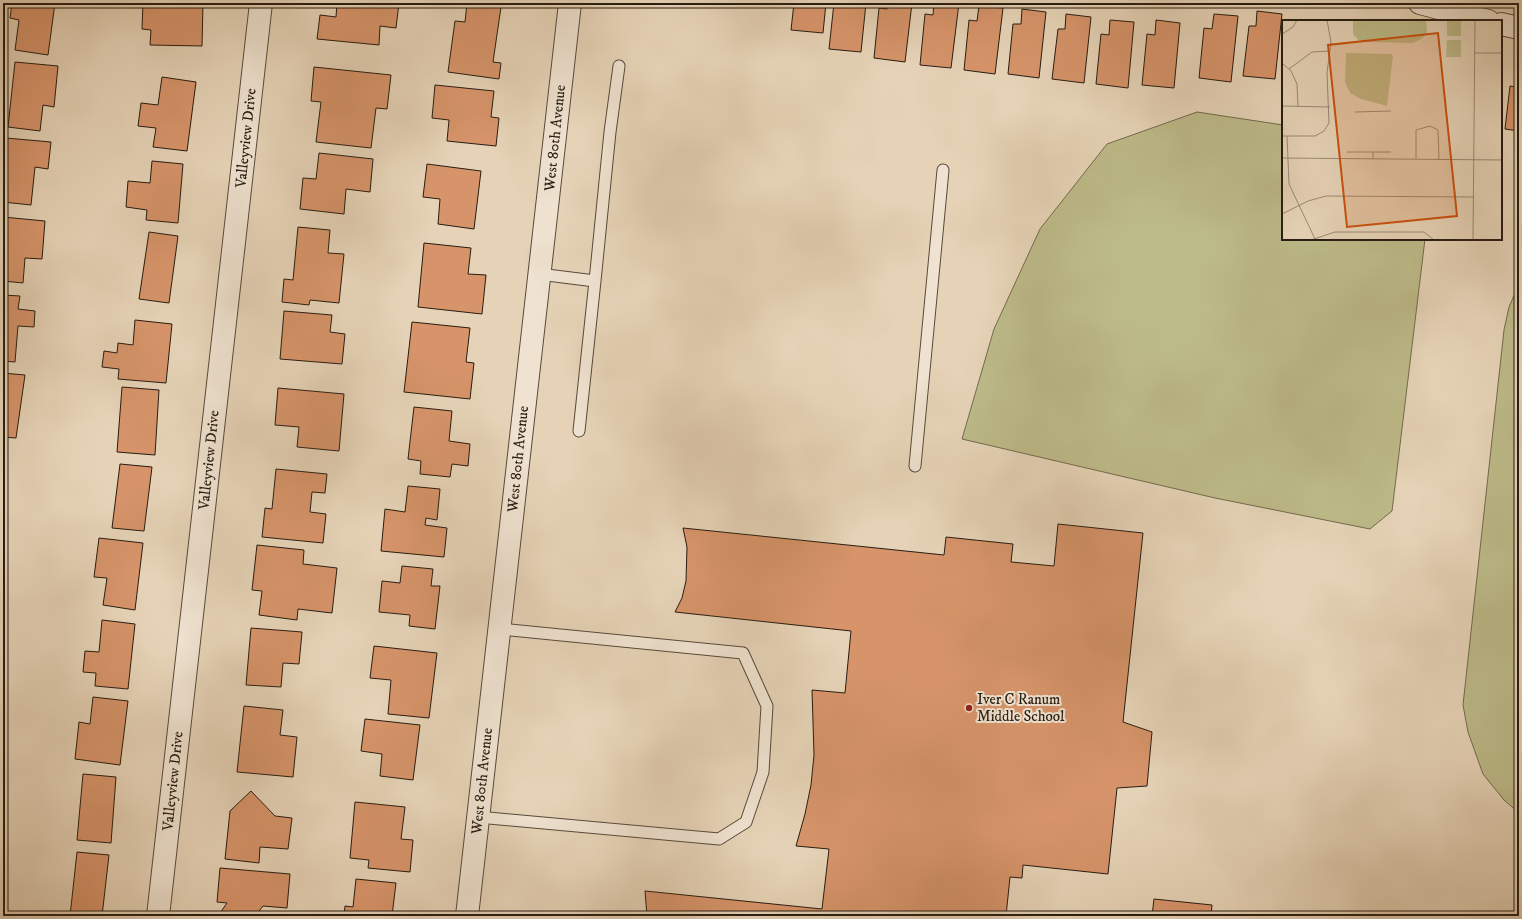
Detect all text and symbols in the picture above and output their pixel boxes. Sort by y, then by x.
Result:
inset map [1282,20,1502,240]
street label: West 80th Avenue [540,84,570,193]
street label: Valleyview Drive [231,87,261,190]
street label: West 80th Avenue [503,405,533,514]
street label: Valleyview Drive [194,409,224,512]
place label: Iver C Ranum Middle School [977,690,1065,726]
marker: Iver C Ranum Middle School [964,703,974,713]
street label: West 80th Avenue [467,727,497,836]
street label: Valleyview Drive [158,730,188,833]

